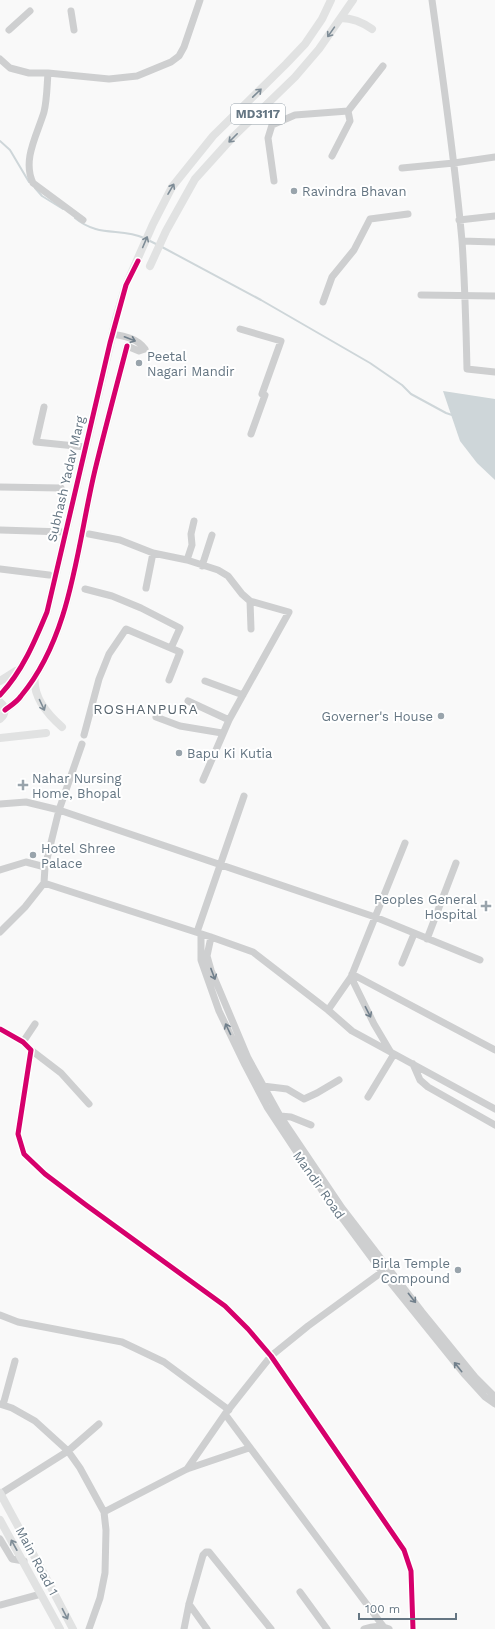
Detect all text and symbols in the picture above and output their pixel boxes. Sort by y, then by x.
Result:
one-way arrow [327,27,335,38]
one-way arrow [252,88,262,98]
road number: MD3117 [231,104,285,124]
one-way arrow [228,133,238,142]
one-way arrow [168,184,176,196]
place label: Ravindra Bhavan [302,184,406,199]
marker: Ravindra Bhavan [289,186,299,196]
one-way arrow [142,237,150,249]
one-way arrow [124,335,136,343]
place label: Peetal Nagari Mandir [147,349,235,379]
marker: Peetal Nagari Mandir [134,358,144,368]
street label: Subhash Yadav Marg [44,415,88,543]
one-way arrow [39,698,46,710]
district label: ROSHANPURA [93,701,199,717]
place label: Governer's House [322,709,433,724]
marker: Governer's House [436,711,446,721]
place label: Bapu Ki Kutia [187,746,273,761]
marker: Bapu Ki Kutia [174,748,184,758]
place label: Nahar Nursing Home, Bhopal [32,771,122,801]
marker: Nahar Nursing Home, Bhopal [17,779,29,791]
place label: Hotel Shree Palace [41,841,116,871]
marker: Hotel Shree Palace [28,850,38,860]
place label: Peoples General Hospital [374,892,477,922]
marker: Peoples General Hospital [480,900,492,912]
one-way arrow [210,968,217,980]
one-way arrow [365,1006,372,1018]
one-way arrow [224,1023,231,1035]
street label: Mandir Road [290,1148,348,1222]
place label: Birla Temple Compound [372,1256,450,1286]
marker: Birla Temple Compound [453,1265,463,1275]
one-way arrow [407,1293,416,1304]
one-way arrow [453,1361,462,1372]
street label: Main Road 1 [13,1524,61,1598]
one-way arrow [10,1540,18,1552]
scale bar [359,1595,456,1621]
text: 100 m [365,1602,400,1616]
one-way arrow [62,1608,69,1620]

